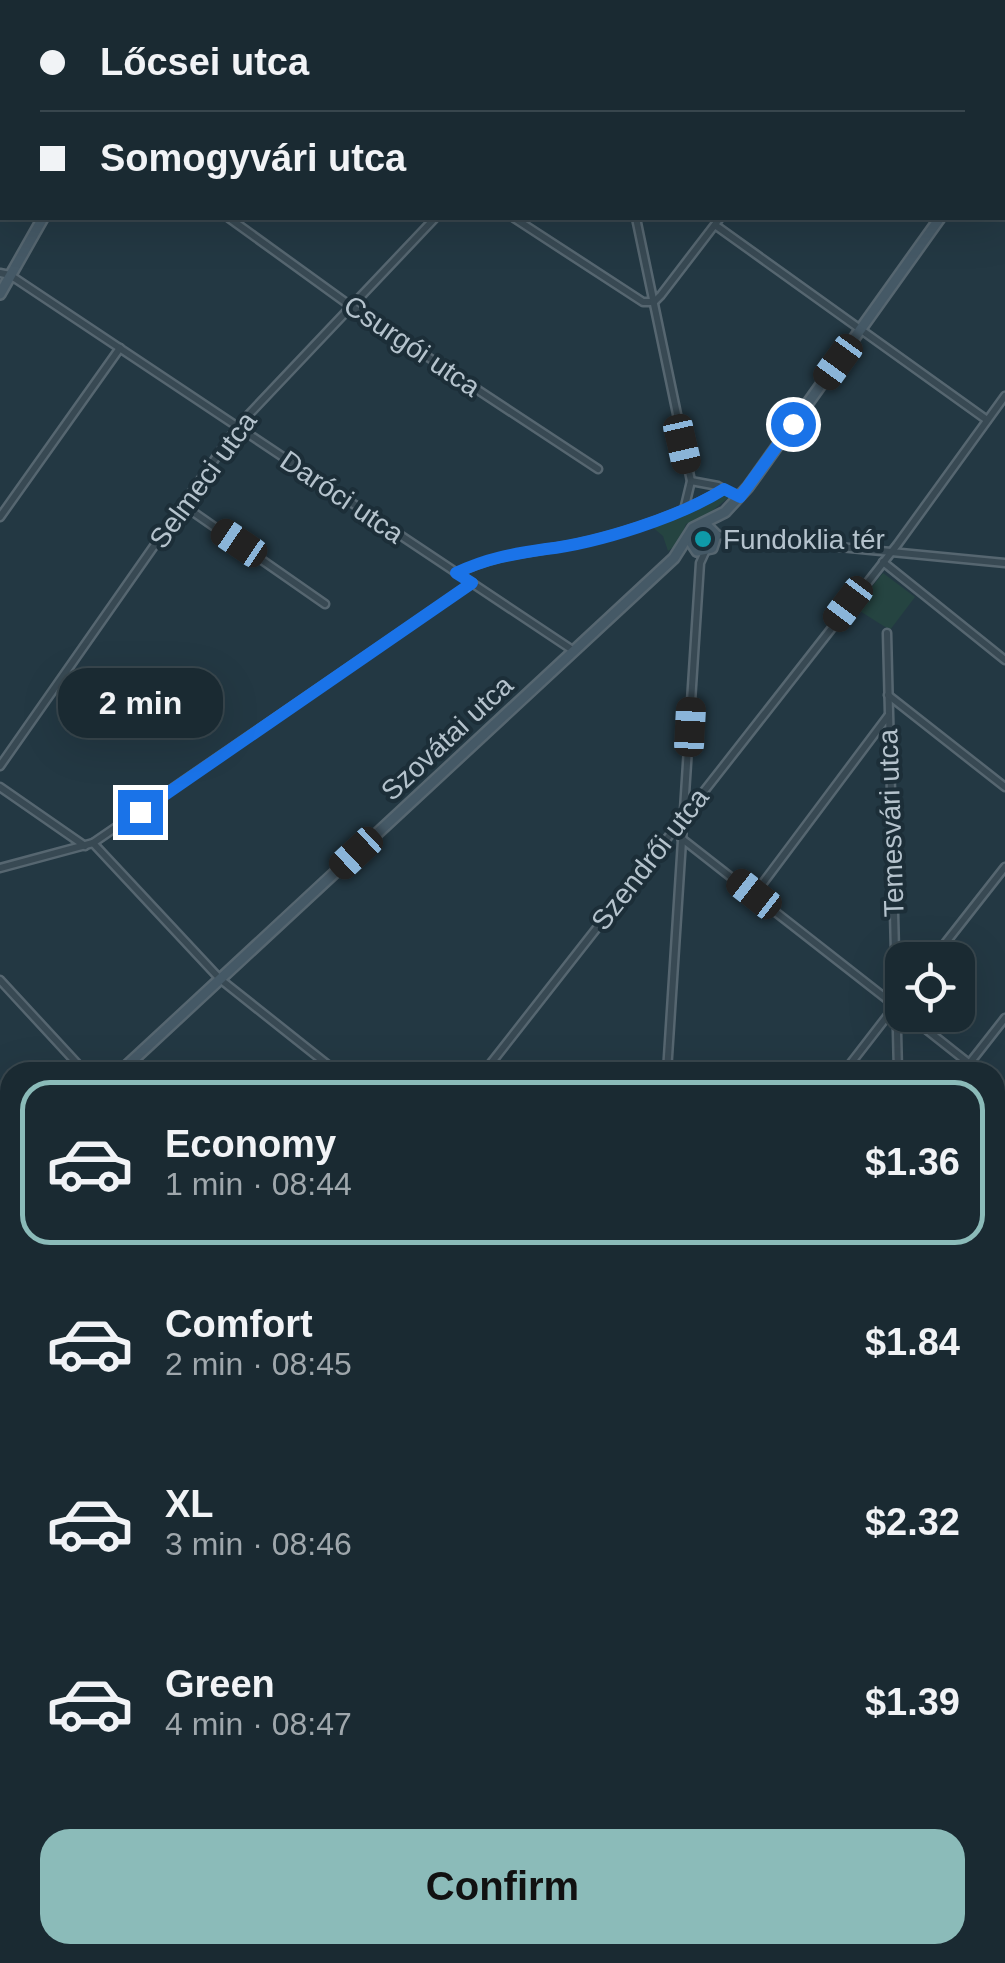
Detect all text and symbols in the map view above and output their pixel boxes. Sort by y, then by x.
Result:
text: Lőcsei utca [100,41,309,83]
text: Somogyvári utca [100,137,406,179]
street label: Csurgói utca [338,289,486,403]
car [808,329,868,395]
route start [771,402,816,447]
street label: Selmeci utca [143,406,263,554]
car [661,411,703,477]
street label: Daróci utca [275,445,410,550]
car [206,514,272,572]
place label: Fundoklia tér [723,524,885,555]
marker: Fundoklia tér [692,528,714,550]
car [818,571,878,637]
callout: 2 min [58,667,222,737]
street label: Szovátai utca [375,669,519,807]
text: 2 min [99,685,182,721]
car [673,696,707,758]
street label: Temesvári utca [872,728,910,918]
street label: Szendrői utca [585,782,715,936]
route end [118,790,163,835]
car [324,822,388,884]
car [721,864,787,924]
map controls [885,942,975,1032]
button: locate [885,942,975,1032]
icon: car [45,1118,135,1208]
text: Economy [165,1123,336,1165]
text: $1.36 [865,1141,960,1183]
text: 1 min · 08:44 [165,1166,352,1202]
icon: car [45,1298,135,1388]
text: Comfort [165,1303,313,1345]
text: $1.84 [865,1321,960,1363]
text: 2 min · 08:45 [165,1346,352,1382]
icon: car [45,1478,135,1568]
text: XL [165,1483,214,1525]
text: $2.32 [865,1501,960,1543]
text: 3 min · 08:46 [165,1526,352,1562]
icon: car [45,1658,135,1748]
text: Green [165,1663,275,1705]
text: $1.39 [865,1681,960,1723]
text: 4 min · 08:47 [165,1706,352,1742]
button: Confirm [40,1829,965,1944]

